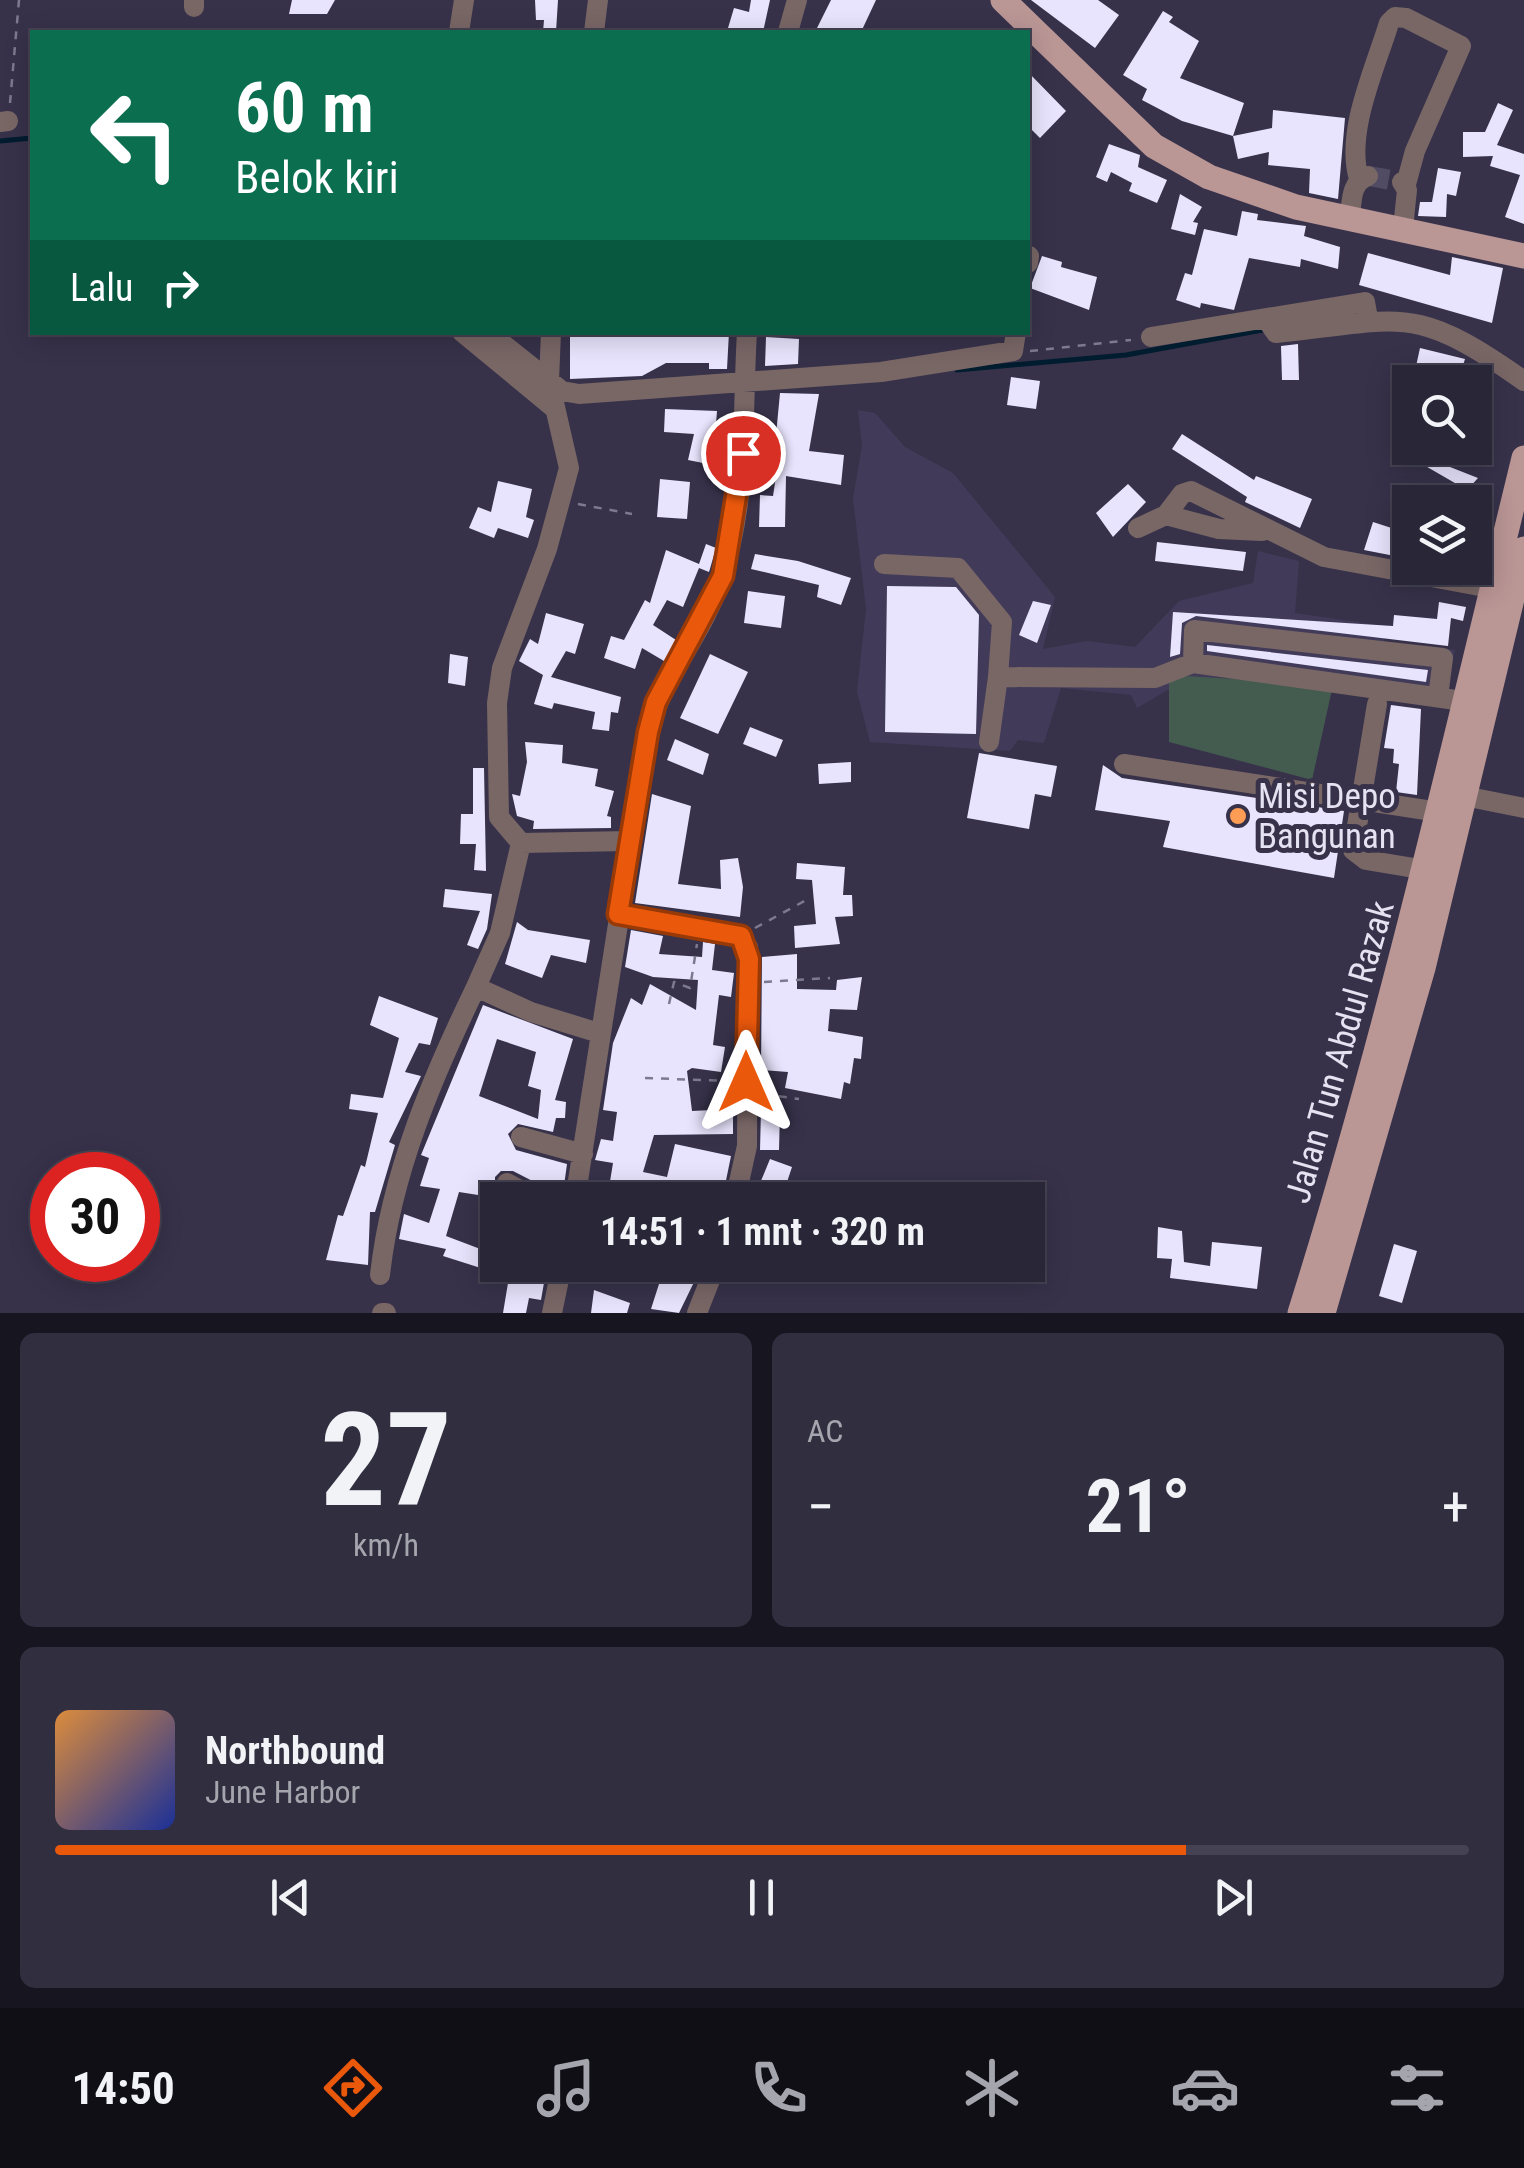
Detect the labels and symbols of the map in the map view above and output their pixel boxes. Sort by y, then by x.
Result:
pin [701,411,786,496]
place label: Misi Depo Bangunan [1258,776,1396,857]
marker: Misi Depo Bangunan [1227,805,1249,827]
street label: Jalan Tun Abdul Razak [1277,896,1403,1208]
position arrow [694,1030,798,1134]
speed limit sign: 30 [30,1152,160,1282]

